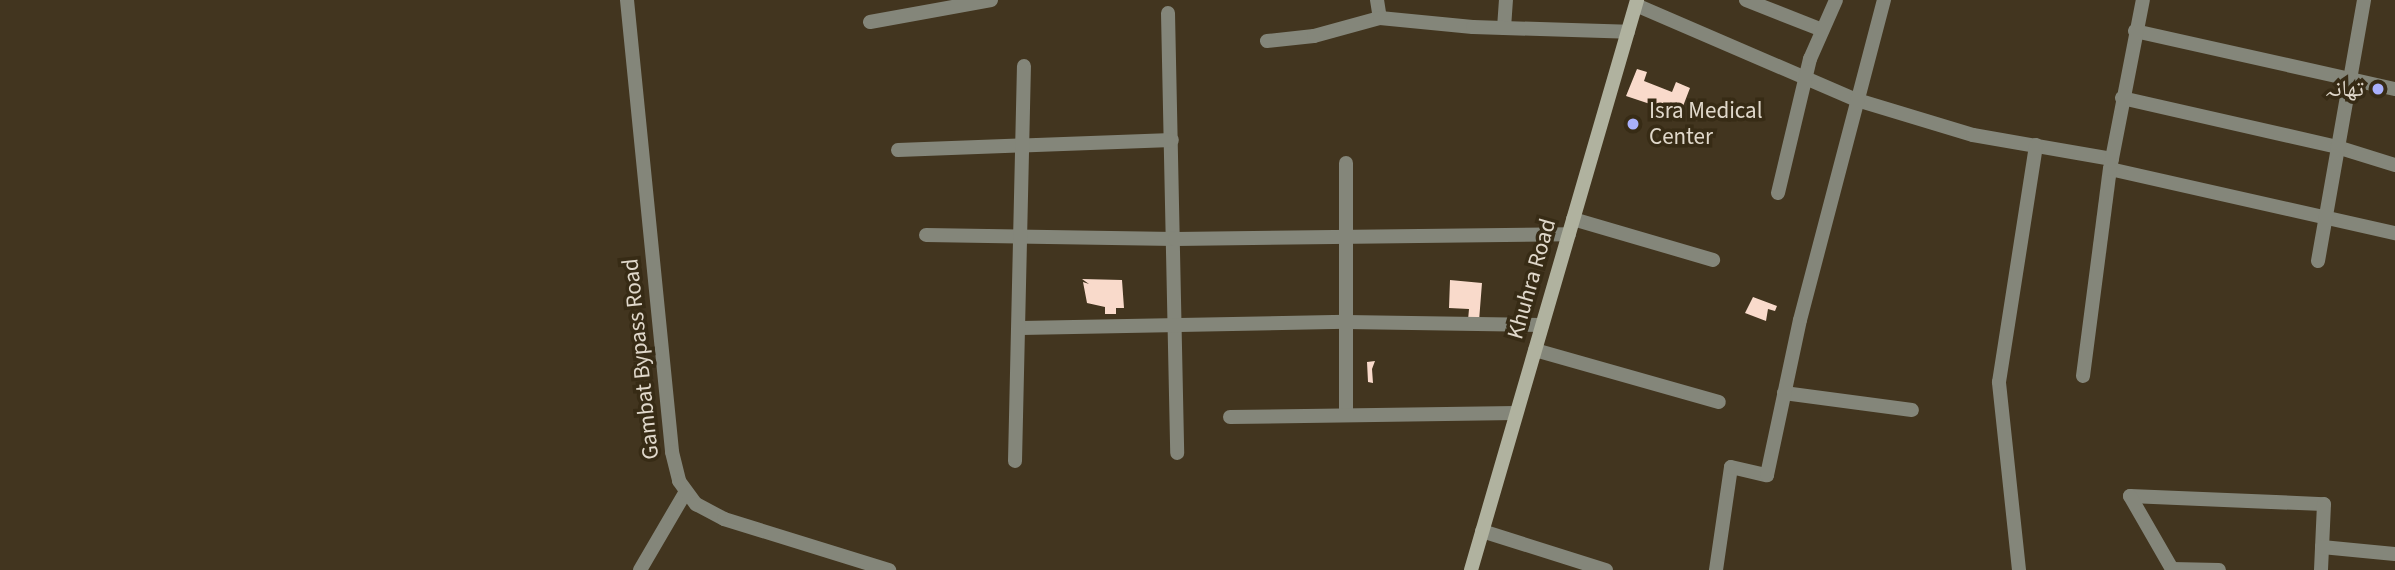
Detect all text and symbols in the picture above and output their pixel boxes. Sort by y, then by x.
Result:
place label: تھانہ [2325,75,2364,103]
marker: تھانہ [2370,81,2386,97]
place label: Isra Medical Center [1649,97,1763,151]
marker: Isra Medical Center [1623,114,1643,134]
street label: Khuhra Road [1502,216,1562,342]
street label: Gambat Bypass Road [617,257,665,461]

